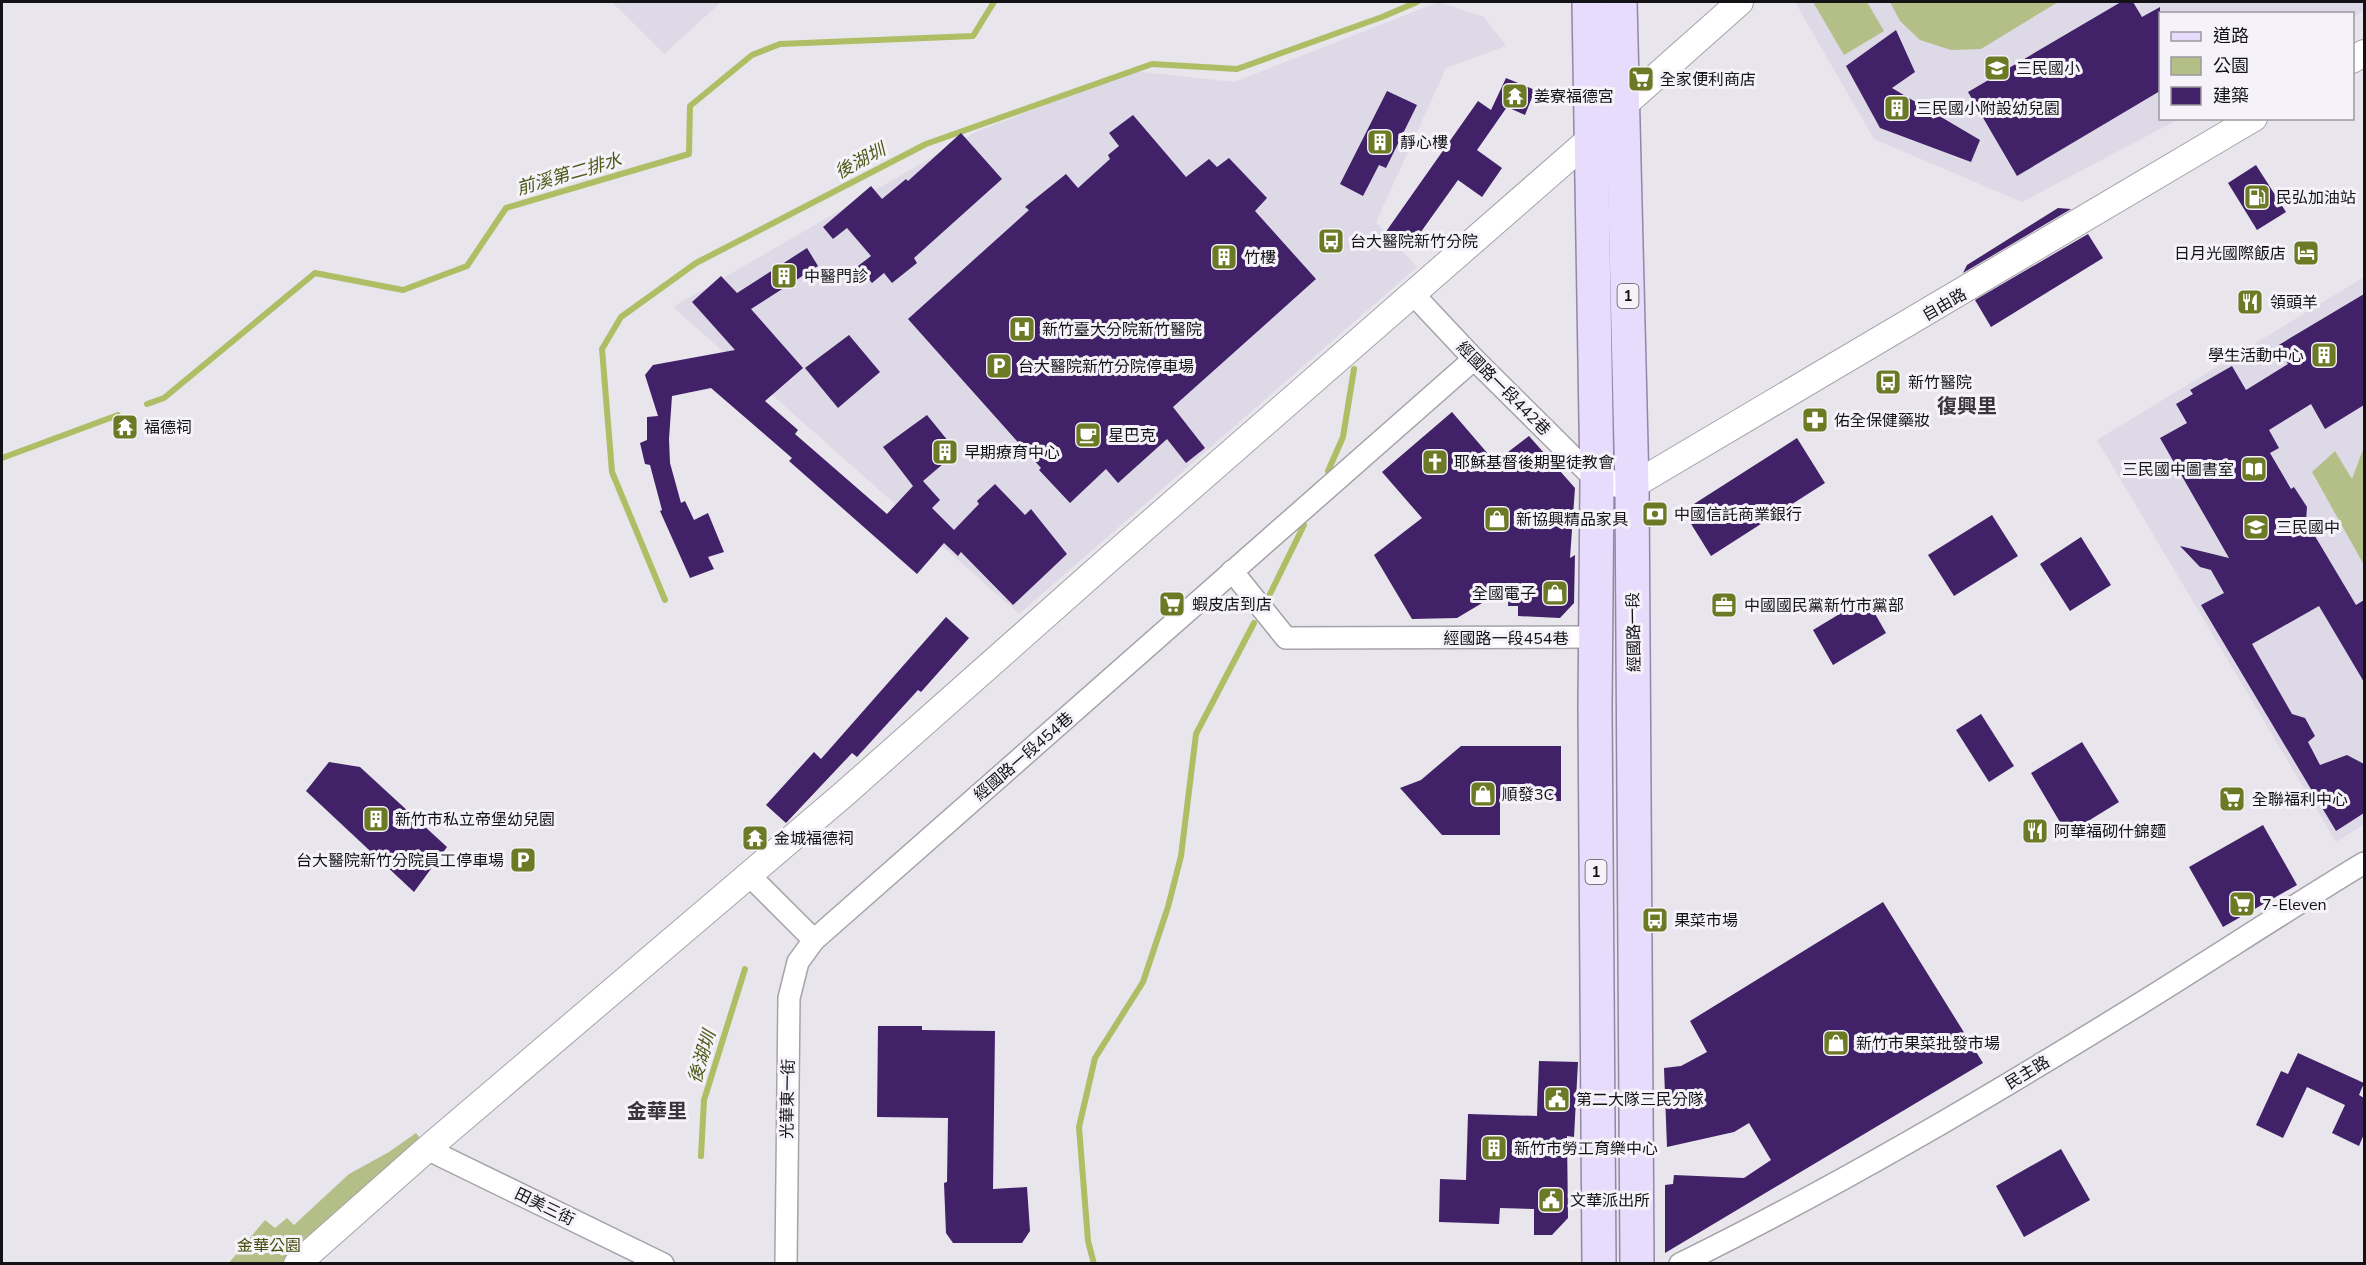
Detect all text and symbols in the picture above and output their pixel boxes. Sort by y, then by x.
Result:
legend [2159,12,2354,120]
text: 道路 [2213,24,2249,48]
school or university icon: 三民國小 [1982,53,2012,83]
text: 公園 [2213,54,2249,78]
place label: 三民國小 [2016,58,2080,80]
supermarket icon: 全家便利商店 [1626,64,1656,94]
place label: 全家便利商店 [1660,69,1756,91]
temple icon: 姜寮福德宮 [1500,81,1530,111]
text: 建築 [2213,84,2249,108]
place label: 姜寮福德宮 [1534,86,1614,108]
building icon: 三民國小附設幼兒園 [1882,93,1912,123]
place label: 三民國小附設幼兒園 [1916,98,2060,120]
building icon: 靜心樓 [1365,127,1395,157]
place label: 靜心樓 [1400,132,1448,154]
water label: 後湖圳 [831,136,892,184]
water label: 前溪第二排水 [514,147,625,200]
fuel station icon: 民弘加油站 [2242,182,2272,212]
place label: 民弘加油站 [2276,187,2356,209]
bus stop icon: 台大醫院新竹分院 [1316,226,1346,256]
place label: 台大醫院新竹分院 [1350,231,1478,253]
hotel icon: 日月光國際飯店 [2291,238,2321,268]
building icon: 竹樓 [1209,242,1239,272]
place label: 日月光國際飯店 [2174,243,2286,265]
place label: 竹樓 [1244,247,1276,269]
building icon: 中醫門診 [769,261,799,291]
place label: 中醫門診 [804,266,868,288]
street label: 自由路 [1918,283,1971,326]
road number: 1 [1618,284,1638,308]
restaurant icon: 領頭羊 [2235,287,2265,317]
place label: 領頭羊 [2270,292,2318,314]
hospital icon: 新竹臺大分院新竹醫院 [1007,314,1037,344]
place label: 新竹臺大分院新竹醫院 [1042,319,1202,341]
street label: 經國路一段442巷 [1451,337,1555,441]
building icon: 學生活動中心 [2309,340,2339,370]
place label: 學生活動中心 [2208,345,2304,367]
parking icon: 台大醫院新竹分院停車場 [984,351,1014,381]
place label: 台大醫院新竹分院停車場 [1018,356,1194,378]
bus stop icon: 新竹醫院 [1873,367,1903,397]
place label: 新竹醫院 [1908,372,1972,394]
district label: 復興里 [1937,393,1997,420]
pharmacy icon: 佑全保健藥妝 [1800,405,1830,435]
place label: 佑全保健藥妝 [1834,410,1930,432]
temple icon: 福德祠 [110,412,140,442]
place label: 福德祠 [144,417,192,439]
cafe icon: 星巴克 [1073,420,1103,450]
place label: 星巴克 [1108,425,1156,447]
building icon: 早期療育中心 [930,437,960,467]
place label: 早期療育中心 [964,442,1060,464]
church icon: 耶穌基督後期聖徒教會 [1420,447,1450,477]
place label: 耶穌基督後期聖徒教會 [1454,452,1614,474]
library icon: 三民國中圖書室 [2239,454,2269,484]
place label: 三民國中圖書室 [2122,459,2234,481]
bank icon: 中國信託商業銀行 [1640,499,1670,529]
shop icon: 新協興精品家具 [1482,504,1512,534]
place label: 中國信託商業銀行 [1674,504,1802,526]
place label: 新協興精品家具 [1516,509,1628,531]
school or university icon: 三民國中 [2241,512,2271,542]
place label: 三民國中 [2276,517,2340,539]
shop icon: 全國電子 [1540,578,1570,608]
place label: 全國電子 [1472,583,1536,605]
supermarket icon: 蝦皮店到店 [1157,589,1187,619]
office icon: 中國國民黨新竹市黨部 [1709,590,1739,620]
street label: 經國路一段 [1622,592,1646,672]
place label: 蝦皮店到店 [1192,594,1272,616]
place label: 中國國民黨新竹市黨部 [1744,595,1904,617]
street label: 經國路一段454巷 [1444,628,1568,650]
street label: 經國路一段454巷 [969,708,1078,806]
shop icon: 順發3C [1468,779,1498,809]
place label: 順發3C [1502,784,1555,806]
supermarket icon: 全聯福利中心 [2217,784,2247,814]
place label: 全聯福利中心 [2252,789,2348,811]
building icon: 新竹市私立帝堡幼兒園 [361,804,391,834]
place label: 新竹市私立帝堡幼兒園 [395,809,555,831]
restaurant icon: 阿華福砌什錦麵 [2020,816,2050,846]
place label: 阿華福砌什錦麵 [2054,821,2166,843]
temple icon: 金城福德祠 [740,823,770,853]
place label: 金城福德祠 [774,828,854,850]
parking icon: 台大醫院新竹分院員工停車場 [508,845,538,875]
place label: 台大醫院新竹分院員工停車場 [296,850,504,872]
road number: 1 [1586,860,1606,884]
supermarket icon: 7-Eleven [2227,889,2257,919]
place label: 7-Eleven [2262,894,2327,916]
bus stop icon: 果菜市場 [1640,905,1670,935]
place label: 果菜市場 [1674,910,1738,932]
water label: 後湖圳 [683,1025,722,1086]
shop icon: 新竹市果菜批發市場 [1821,1028,1851,1058]
place label: 新竹市果菜批發市場 [1856,1033,2000,1055]
street label: 民主路 [2001,1051,2054,1095]
street label: 光華東一街 [776,1059,800,1139]
public building icon: 第二大隊三民分隊 [1542,1084,1572,1114]
place label: 第二大隊三民分隊 [1576,1089,1704,1111]
district label: 金華里 [627,1098,687,1125]
building icon: 新竹市勞工育樂中心 [1479,1133,1509,1163]
place label: 新竹市勞工育樂中心 [1514,1138,1658,1160]
street label: 田美三街 [511,1183,578,1231]
public building icon: 文華派出所 [1536,1185,1566,1215]
place label: 文華派出所 [1570,1190,1650,1212]
park label: 金華公園 [237,1235,301,1257]

